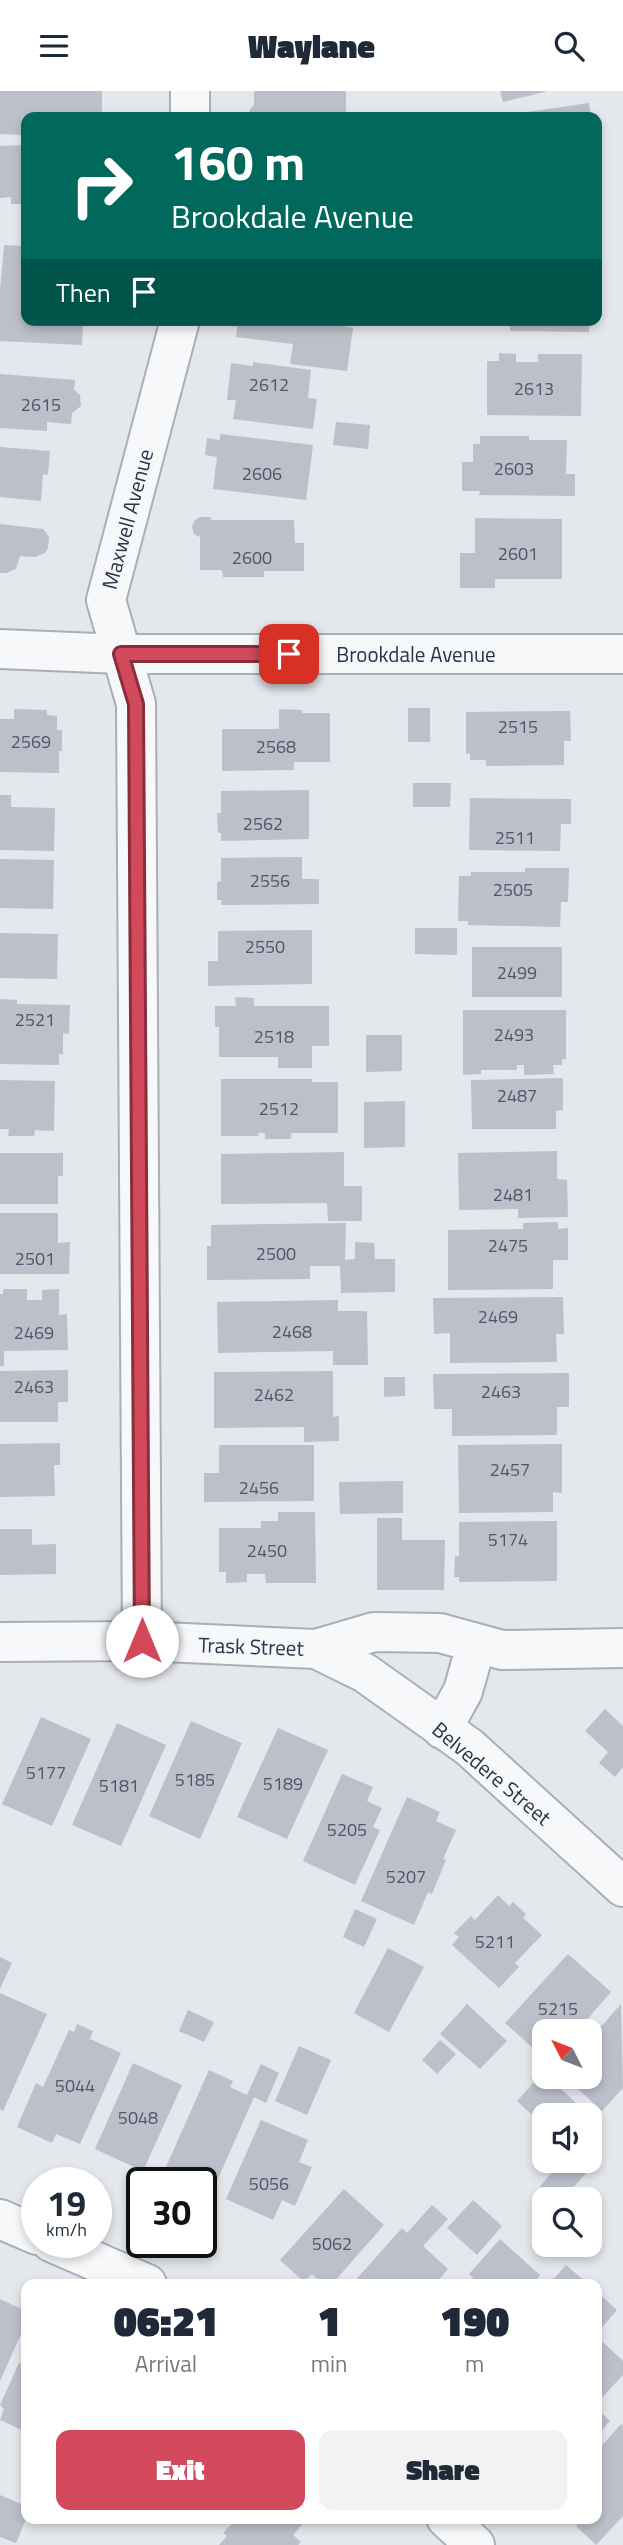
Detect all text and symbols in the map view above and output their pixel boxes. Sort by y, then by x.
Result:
text: Waylane [248,22,375,70]
icon: menu [35,27,73,65]
icon: search [550,27,588,65]
text: 160 m [171,124,305,199]
icon: right [56,140,147,231]
text: Brookdale Avenue [171,192,414,240]
text: Then [56,273,111,312]
icon: arrive [125,273,163,311]
house number: 2612 [249,371,289,398]
house number: 2613 [514,375,554,402]
house number: 2615 [21,391,61,418]
street label: Maxwell Avenue [93,445,161,593]
house number: 2603 [494,455,534,482]
house number: 2606 [242,460,282,487]
house number: 2601 [498,540,538,567]
house number: 2600 [232,544,272,571]
pin [259,624,319,684]
icon: arrive [270,635,308,673]
street label: Brookdale Avenue [336,638,496,670]
house number: 2515 [498,713,538,740]
house number: 2569 [11,728,51,755]
house number: 2568 [256,733,296,760]
house number: 2562 [243,810,283,837]
house number: 2511 [495,824,535,851]
house number: 2556 [250,867,290,894]
house number: 2505 [493,876,533,903]
house number: 2550 [245,933,285,960]
house number: 2499 [497,959,537,986]
house number: 2521 [15,1006,55,1033]
house number: 2493 [494,1021,534,1048]
house number: 2518 [254,1023,294,1050]
house number: 2487 [497,1082,537,1109]
house number: 2512 [259,1095,299,1122]
house number: 2481 [493,1181,533,1208]
house number: 2475 [488,1232,528,1259]
house number: 2500 [256,1240,296,1267]
house number: 2501 [15,1245,55,1272]
house number: 2469 [478,1303,518,1330]
house number: 2468 [272,1318,312,1345]
house number: 2469 [14,1319,54,1346]
house number: 2463 [14,1373,54,1400]
house number: 2463 [481,1378,521,1405]
house number: 2462 [254,1381,294,1408]
house number: 2457 [490,1456,530,1483]
house number: 2456 [239,1474,279,1501]
house number: 5174 [488,1526,528,1553]
house number: 2450 [247,1537,287,1564]
position arrow [105,1604,179,1678]
street label: Trask Street [198,1628,305,1664]
street label: Belvedere Street [425,1713,559,1833]
house number: 5177 [26,1759,66,1786]
house number: 5185 [175,1766,215,1793]
house number: 5189 [263,1770,303,1797]
house number: 5181 [99,1772,139,1799]
house number: 5205 [327,1816,367,1843]
house number: 5207 [386,1863,426,1890]
house number: 5211 [475,1928,515,1955]
house number: 5215 [538,1995,578,2022]
north arrow [532,2019,602,2089]
map controls [532,2019,602,2257]
house number: 5044 [55,2072,95,2099]
button: sound [532,2103,602,2173]
house number: 5048 [118,2104,158,2131]
speed limit sign: 30 [126,2167,217,2258]
house number: 5056 [249,2170,289,2197]
text: 19 [47,2176,86,2230]
button: search [532,2187,602,2257]
text: km/h [46,2216,87,2243]
house number: 5062 [312,2230,352,2257]
text: 06:21 [114,2288,218,2352]
text: 1 [318,2288,341,2352]
text: 190 [440,2288,509,2352]
text: Arrival [135,2346,197,2381]
text: min [311,2346,347,2381]
text: m [465,2346,484,2381]
button: Exit [56,2430,305,2510]
button: Share [319,2430,567,2510]

